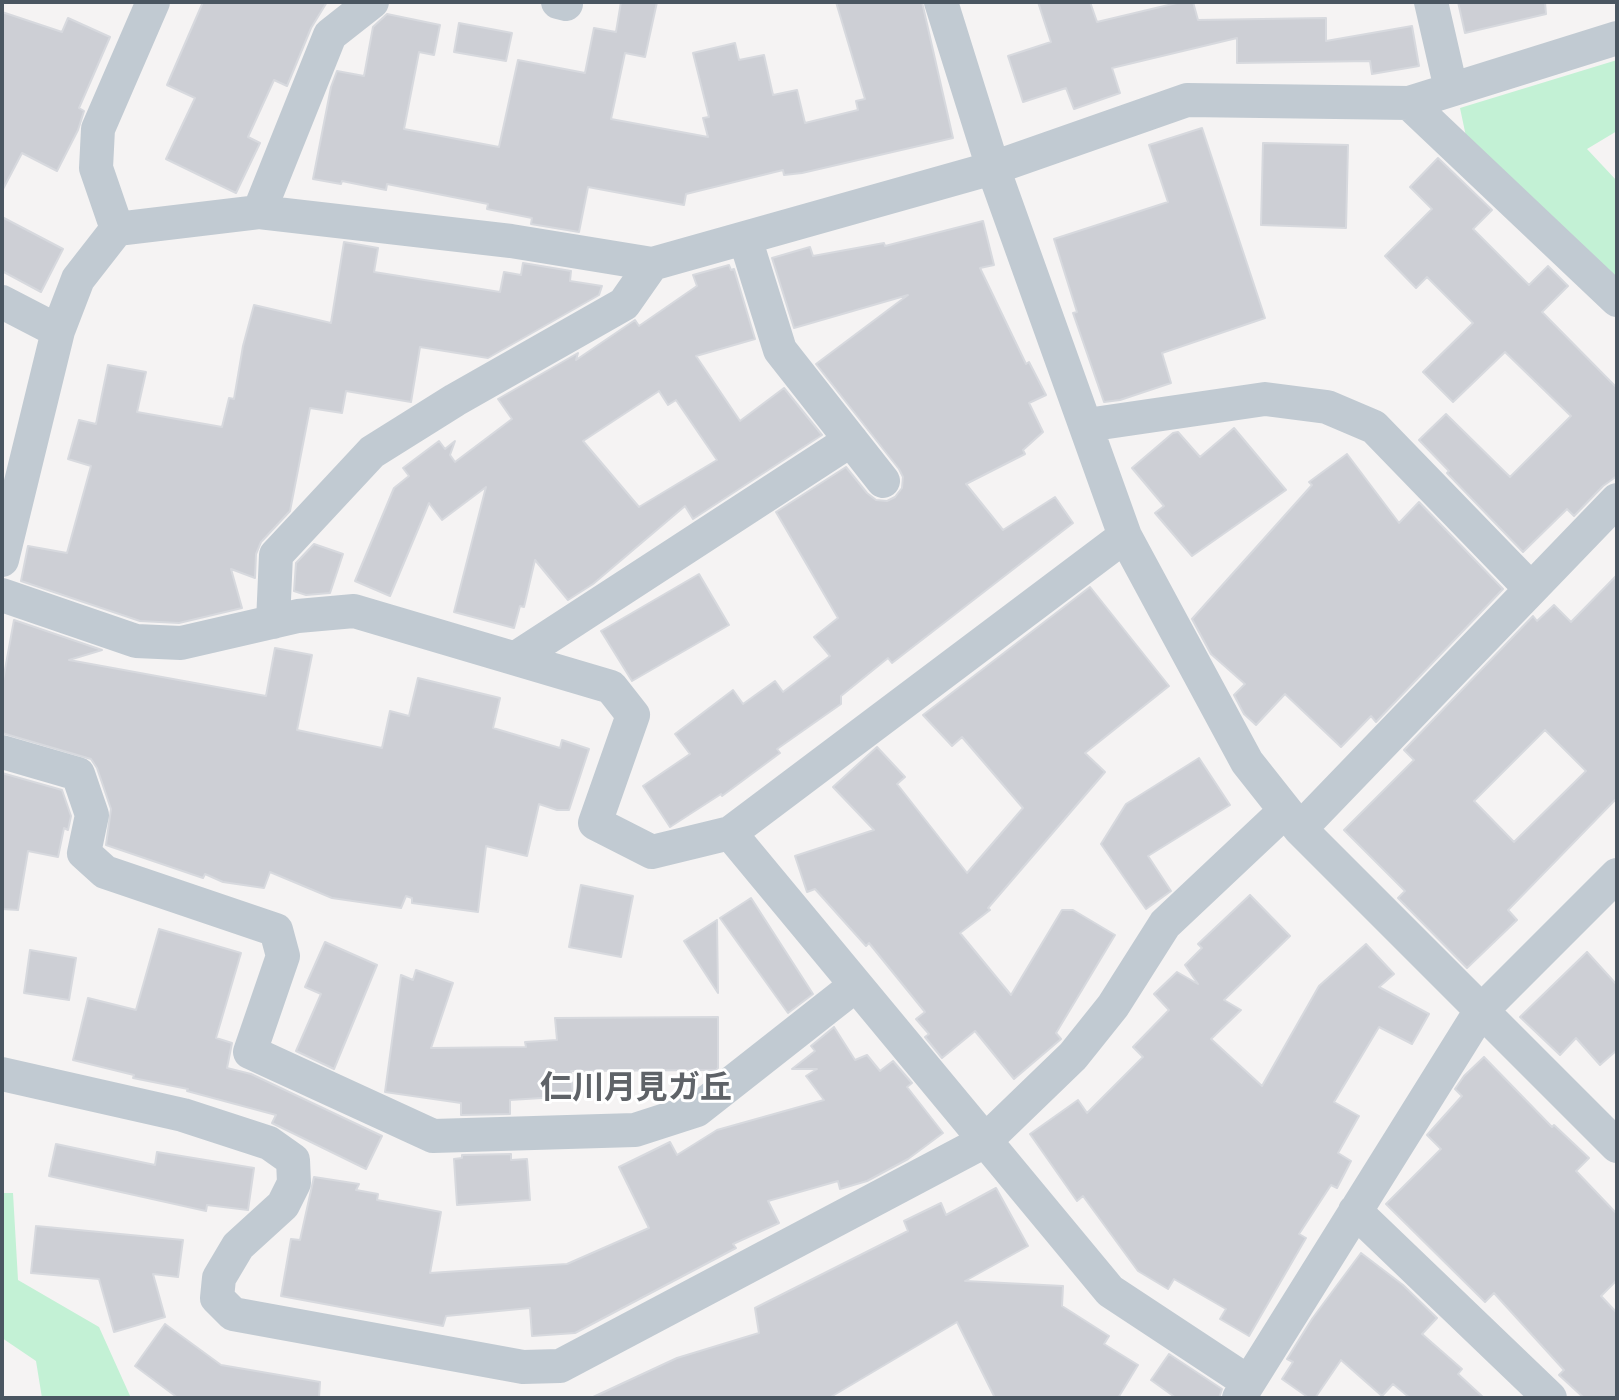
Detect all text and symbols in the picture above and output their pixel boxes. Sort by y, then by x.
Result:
district label: 仁川月見ガ丘 [540,1070,732,1108]

